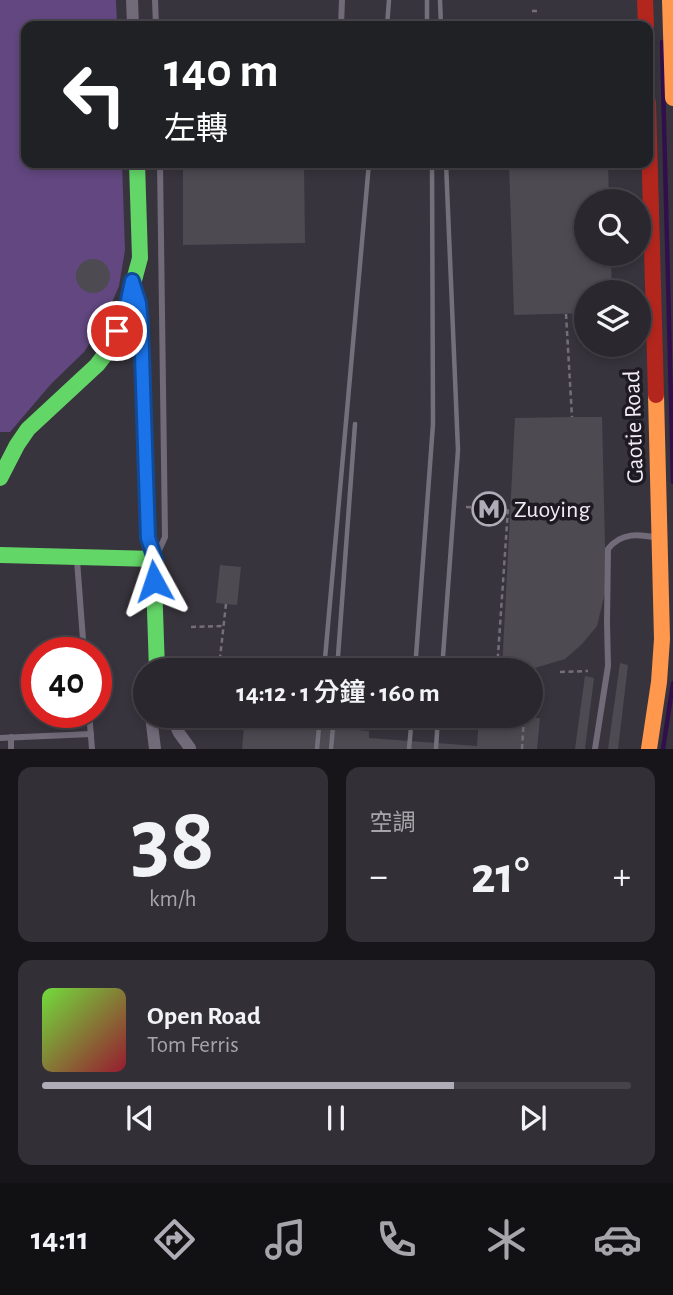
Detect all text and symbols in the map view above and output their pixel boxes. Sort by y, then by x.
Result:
text: 140 m [164,47,279,96]
icon: left [49,49,140,140]
text: 左轉 [164,113,228,145]
map controls [574,189,651,357]
button: search [574,189,651,266]
button: layers [574,280,651,357]
pin [87,301,147,361]
icon: arrive [98,312,136,350]
street label: Gaotie Road [620,370,648,484]
metro station icon: Zuoying [470,490,508,528]
place label: Zuoying [514,498,590,522]
position arrow [117,544,191,618]
speed limit sign: 40 [21,637,112,728]
text: 14:12 · 1 分鐘 · 160 m [236,680,440,706]
text: 38 [131,795,215,886]
text: 空調 [370,812,416,835]
text: 21° [471,850,529,902]
text: − [370,858,388,896]
text: + [613,858,631,896]
text: km/h [149,888,196,911]
text: Open Road [147,1003,261,1029]
text: Tom Ferris [147,1034,239,1057]
icon: previous [121,1099,159,1137]
icon: pause [317,1099,355,1137]
icon: next [514,1099,552,1137]
icon: directions [150,1215,199,1264]
icon: music [261,1215,310,1264]
icon: phone [372,1215,421,1264]
icon: climate [482,1215,531,1264]
icon: car [593,1215,642,1264]
text: 14:11 [31,1223,89,1255]

